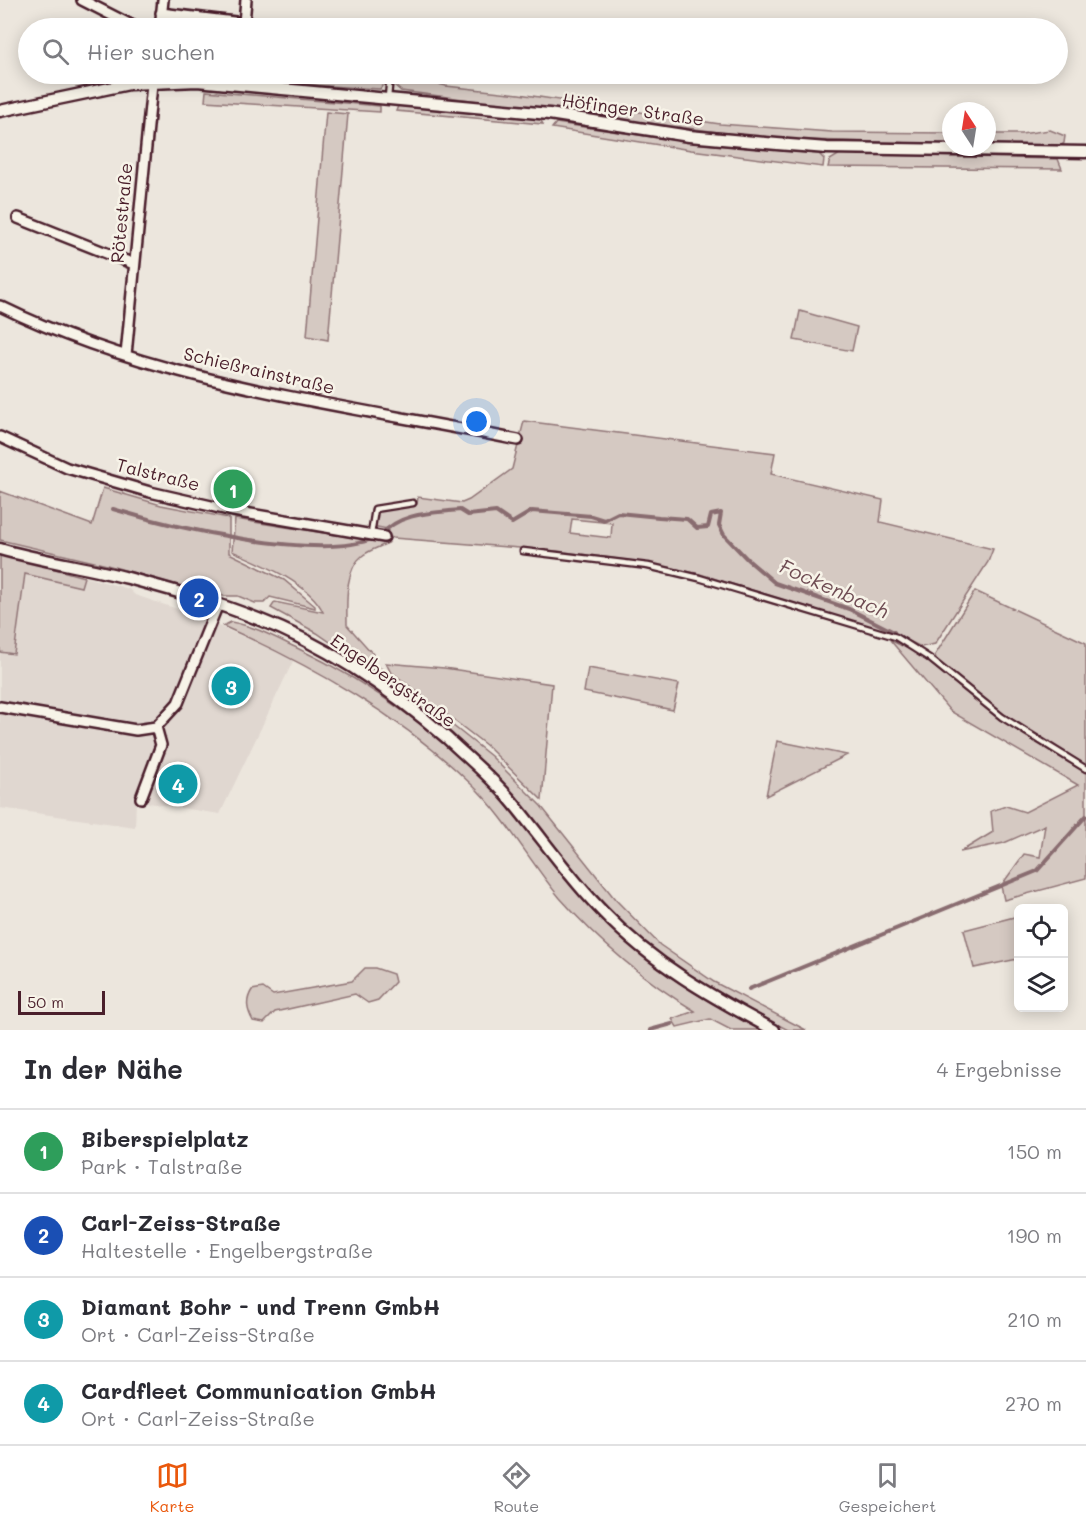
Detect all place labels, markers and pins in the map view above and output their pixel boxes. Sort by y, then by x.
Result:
pin: 1 [214,466,252,512]
pin: 2 [180,576,218,620]
pin: 3 [212,664,250,708]
pin: 4 [158,762,198,806]

